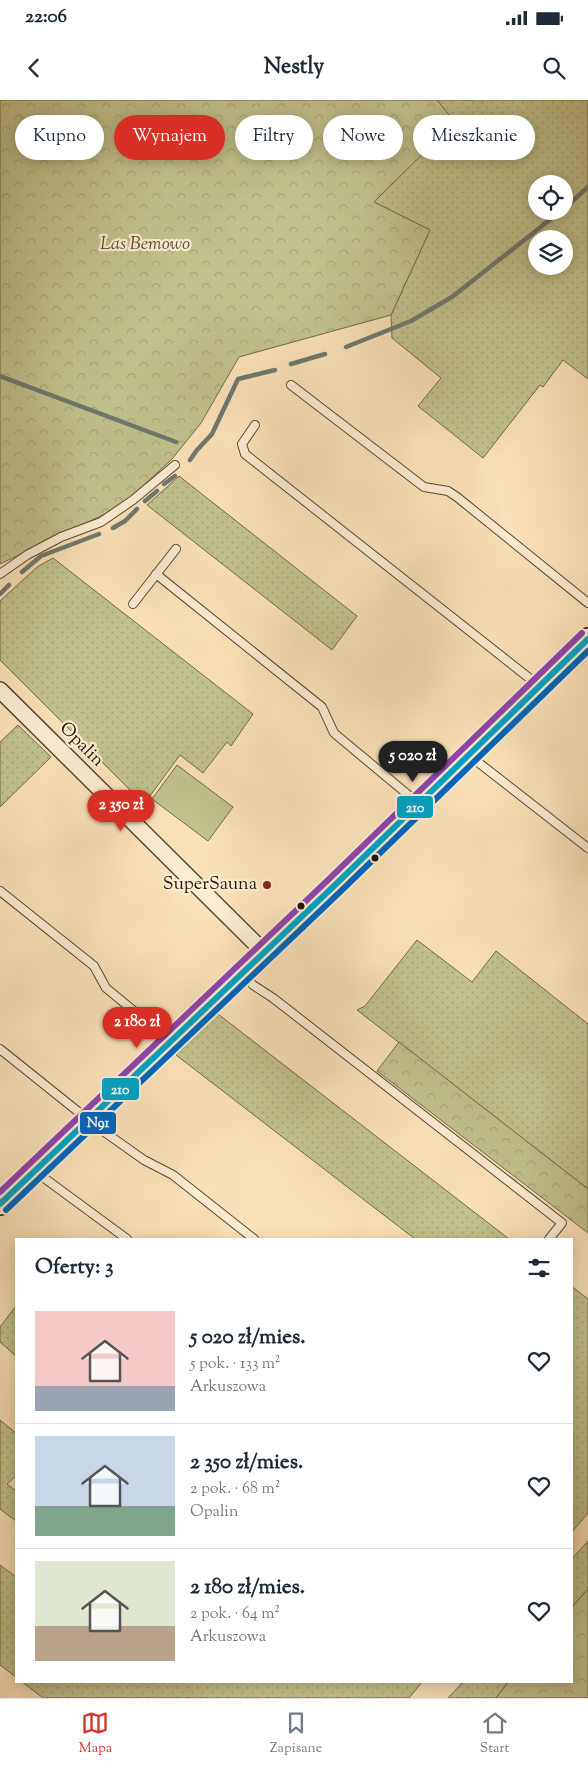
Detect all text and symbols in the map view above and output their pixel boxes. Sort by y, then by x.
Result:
text: 22:06 [25,4,67,31]
text: Nestly [264,52,324,84]
icon: back [20,54,48,82]
icon: search [540,54,568,82]
chip: Kupno [15,115,104,160]
chip: Wynajem [114,115,225,160]
chip: Filtry [235,115,313,160]
chip: Nowe [323,115,403,160]
chip: Mieszkanie [413,115,535,160]
map controls [528,175,573,275]
button: locate [528,175,573,220]
button: layers [528,230,573,275]
park label: Las Bemowo [100,232,190,258]
street label: Opalin [53,717,110,774]
pin: 5 020 zł [361,740,465,783]
text: 5 020 zł [389,745,437,768]
pin: 2 350 zł [69,790,173,832]
text: 2 350 zł [98,794,144,817]
line badge: 210 [396,795,434,819]
text: 210 [406,799,425,819]
unlabelled marker [370,853,380,863]
place label: SuperSauna [163,872,257,898]
marker: SuperSauna [261,879,273,891]
unlabelled marker [296,901,306,911]
pin: 2 180 zł [85,1006,189,1049]
text: 2 180 zł [114,1011,160,1034]
line badge: 210 [101,1077,140,1101]
text: 210 [111,1081,130,1101]
line badge: N91 [79,1111,117,1135]
text: N91 [87,1114,110,1134]
text: Oferty: 3 [35,1253,113,1283]
icon: filters [525,1254,553,1282]
text: 5 020 zł/mies. [190,1323,306,1353]
icon: home [75,1331,135,1391]
icon: heart [525,1347,553,1375]
text: 5 pok. · 133 m² [190,1353,280,1376]
text: Arkuszowa [190,1376,266,1399]
text: 2 350 zł/mies. [190,1448,303,1478]
icon: home [75,1456,135,1516]
icon: heart [525,1472,553,1500]
text: 2 pok. · 68 m² [190,1478,280,1501]
text: Opalin [190,1501,238,1524]
text: 2 180 zł/mies. [190,1573,305,1603]
icon: home [75,1581,135,1641]
icon: heart [525,1597,553,1625]
text: 2 pok. · 64 m² [190,1603,280,1626]
text: Arkuszowa [190,1626,266,1649]
tab: Mapa [79,1709,112,1759]
tab: Zapisane [270,1709,322,1759]
tab: Start [480,1709,509,1759]

